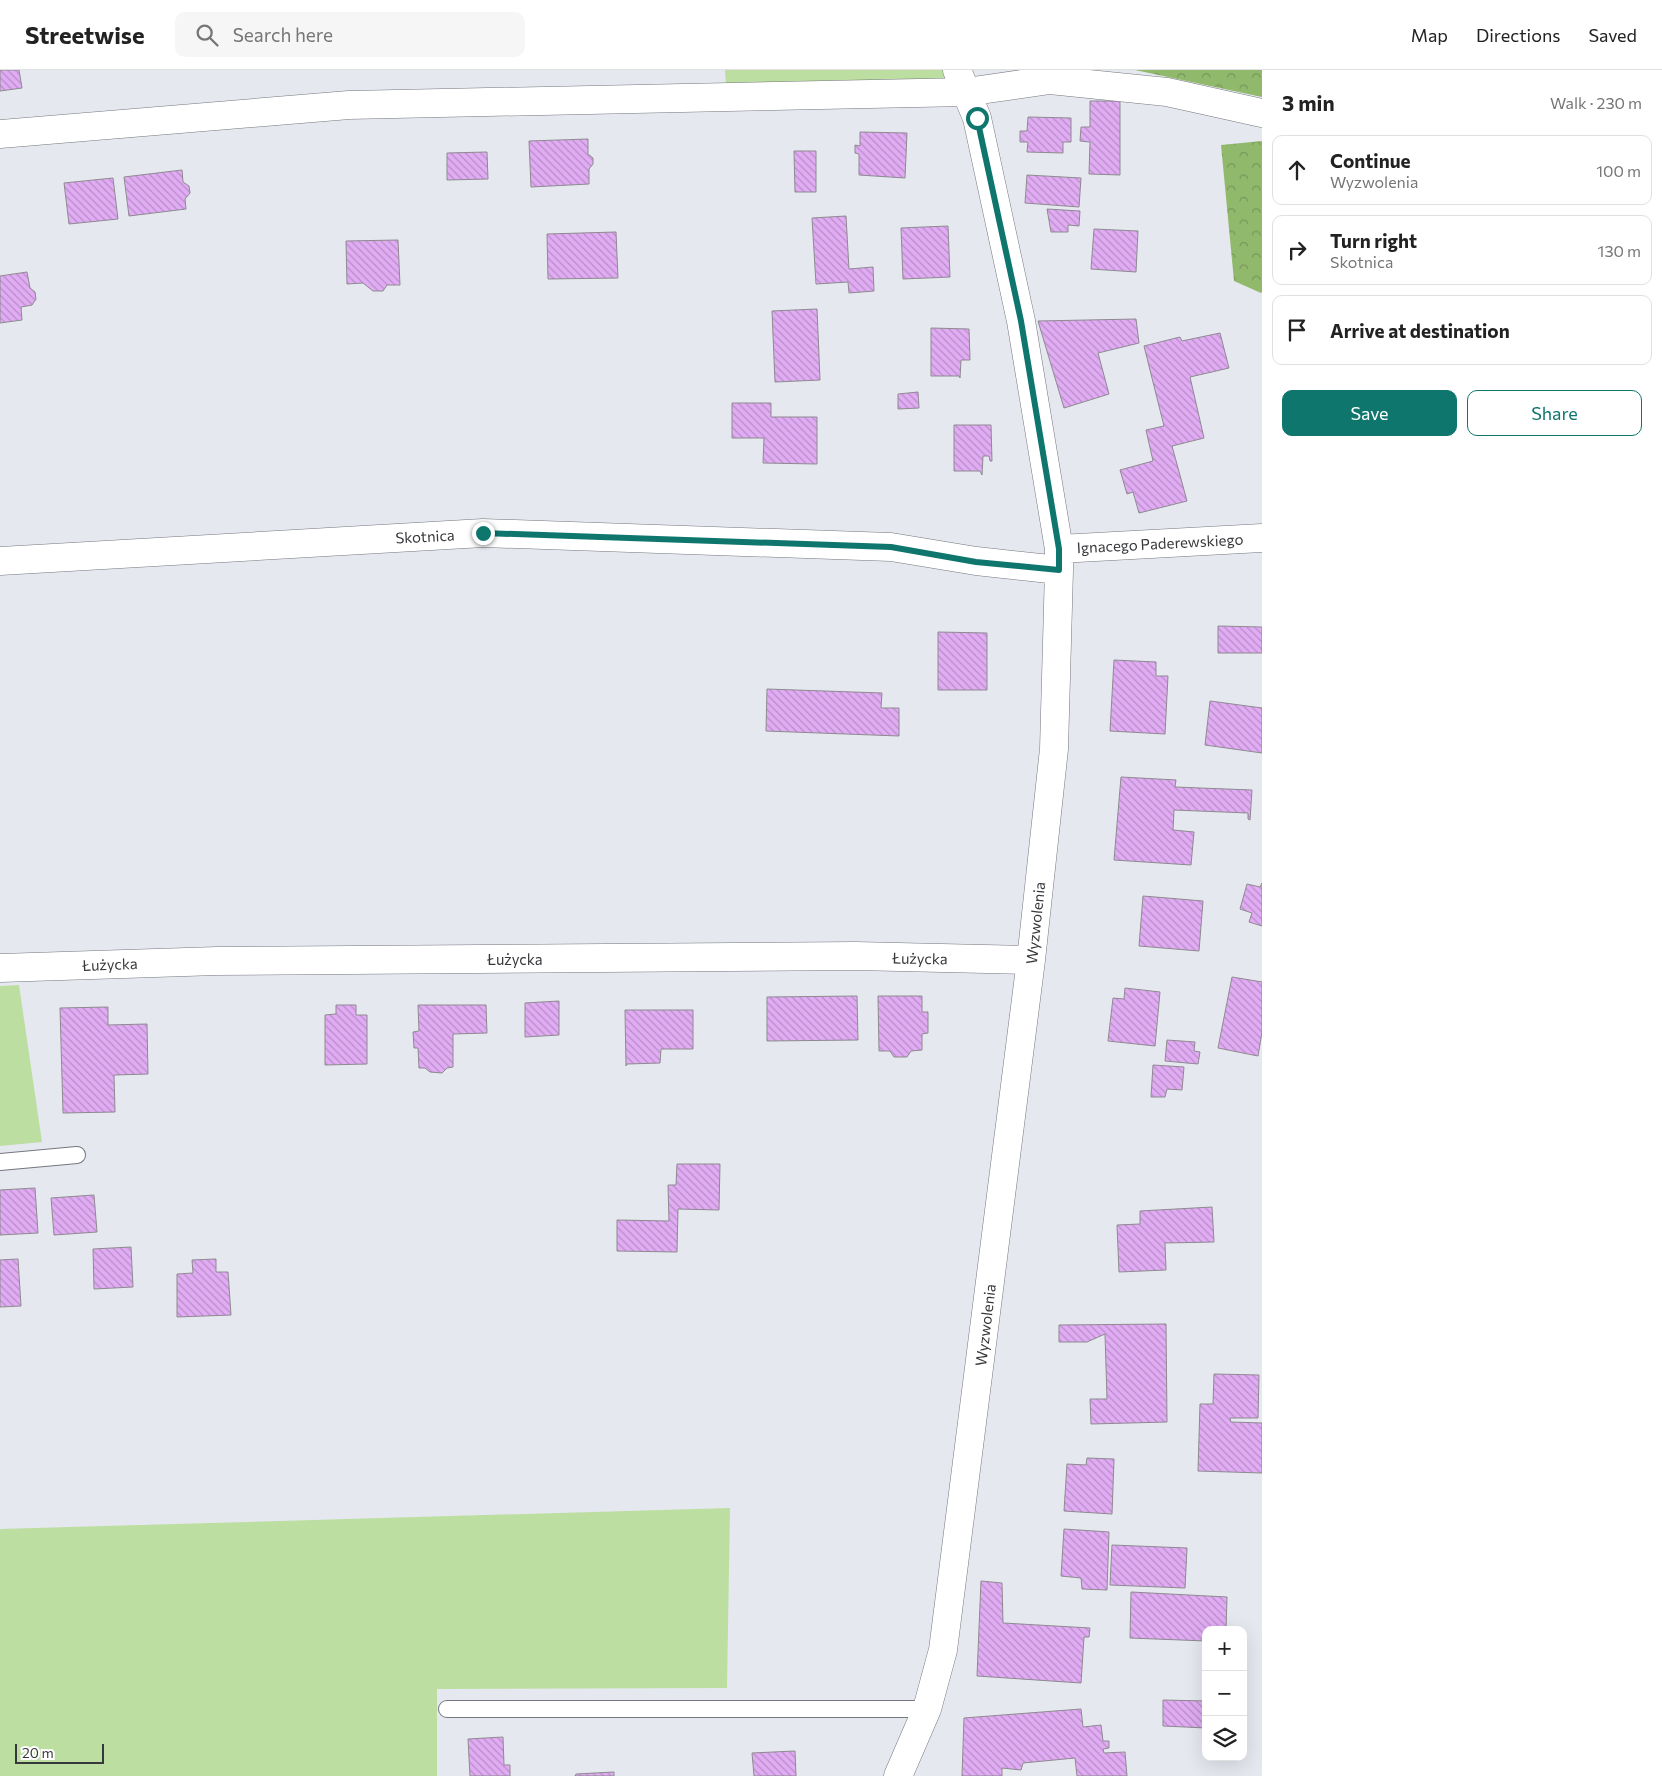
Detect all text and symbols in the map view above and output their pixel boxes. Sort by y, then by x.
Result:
search box [175,12,525,57]
text: Streetwise [25,20,145,49]
icon: search [193,21,221,49]
text: Search here [233,23,333,46]
text: Map [1411,24,1448,46]
text: Directions [1476,24,1560,46]
text: Saved [1588,24,1637,46]
text: 3 min [1282,90,1335,115]
text: Walk · 230 m [1550,93,1642,112]
route start [966,107,989,130]
text: Continue [1330,149,1410,172]
icon: ahead [1283,156,1311,184]
text: 100 m [1596,161,1641,180]
text: Wyzwolenia [1330,172,1418,191]
text: Turn right [1330,229,1417,252]
icon: right [1283,236,1311,264]
text: 130 m [1598,241,1641,260]
text: Skotnica [1330,252,1393,271]
icon: arrive [1283,316,1311,344]
text: Arrive at destination [1330,319,1510,342]
button: Save [1282,390,1457,436]
button: Share [1467,390,1642,436]
route end [472,522,495,545]
street label: Skotnica [395,525,455,547]
street label: Ignacego Paderewskiego [1076,530,1244,556]
street label: Wyzwolenia [1022,881,1048,965]
street label: Łużycka [891,949,948,967]
street label: Łużycka [486,950,543,968]
street label: Łużycka [81,954,138,974]
street label: Wyzwolenia [971,1283,999,1367]
map controls [1202,1626,1247,1761]
button: + [1202,1626,1247,1671]
button: − [1202,1671,1247,1716]
button: layers [1202,1716,1247,1761]
scale bar [15,1741,104,1764]
text: 20 m [22,1744,54,1761]

